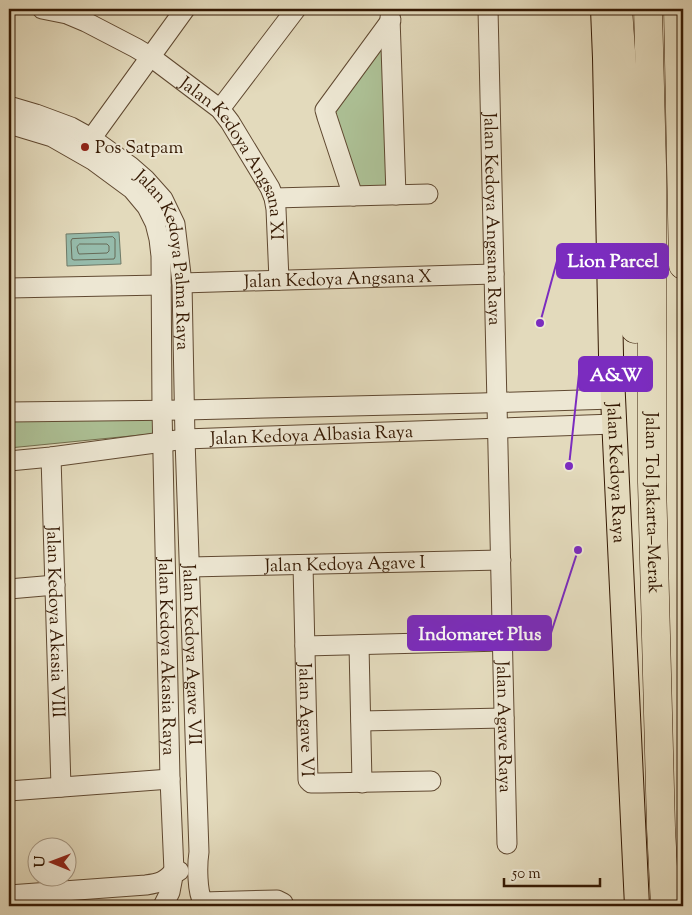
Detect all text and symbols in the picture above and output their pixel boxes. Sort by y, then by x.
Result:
street label: Jalan Kedoya Angsana XI [172,71,288,241]
street label: Jalan Kedoya Angsana Raya [475,111,506,326]
place label: Pos Satpam [95,136,183,162]
marker: Pos Satpam [79,141,91,153]
street label: Jalan Kedoya Palma Raya [127,164,194,351]
callout: Lion Parcel [557,244,668,278]
text: Lion Parcel [567,249,659,276]
street label: Jalan Kedoya Angsana X [243,265,433,296]
callout: A&W [579,357,652,391]
text: A&W [590,363,643,390]
street label: Jalan Kedoya Raya [598,401,631,544]
street label: Jalan Tol Jakarta–Merak [637,411,666,594]
street label: Jalan Kedoya Albasia Raya [209,420,414,453]
street label: Jalan Kedoya Akasia VIII [38,525,70,718]
street label: Jalan Kedoya Agave I [263,551,426,580]
street label: Jalan Kedoya Akasia Raya [150,556,180,756]
street label: Jalan Kedoya Agave VII [174,563,206,746]
callout: Indomaret Plus [408,616,551,650]
text: Indomaret Plus [418,622,542,649]
street label: Jalan Agave Raya [488,660,517,793]
street label: Jalan Agave VI [290,662,319,777]
north arrow [28,838,78,888]
text: U [31,855,51,868]
scale bar [504,855,601,887]
text: 50 m [511,864,541,885]

